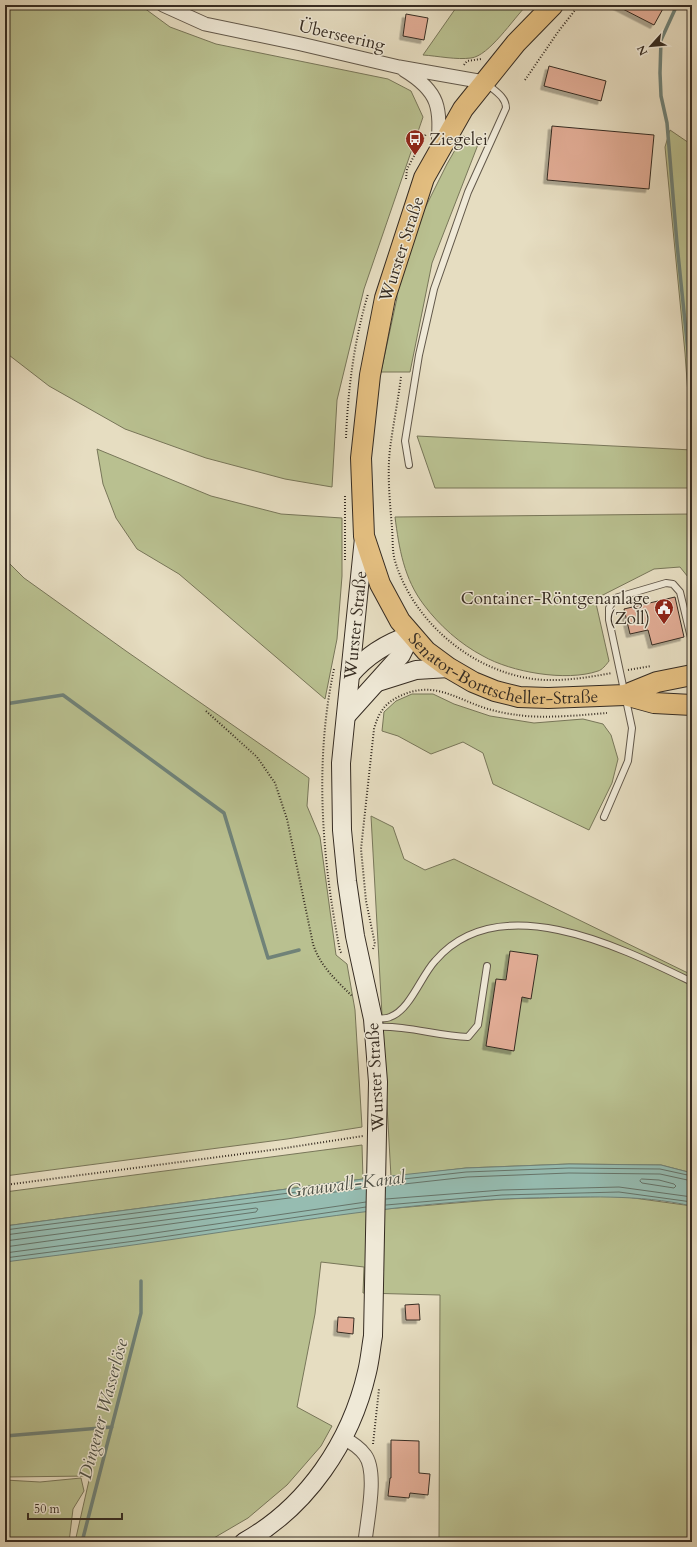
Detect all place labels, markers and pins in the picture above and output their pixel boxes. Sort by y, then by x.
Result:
bus stop icon: Ziegelei [404,128,426,156]
place label: Ziegelei [429,128,488,151]
place label: Container-Röntgenanlage (Zoll) [461,587,650,630]
public building icon: Container-Röntgenanlage (Zoll) [653,597,675,625]

